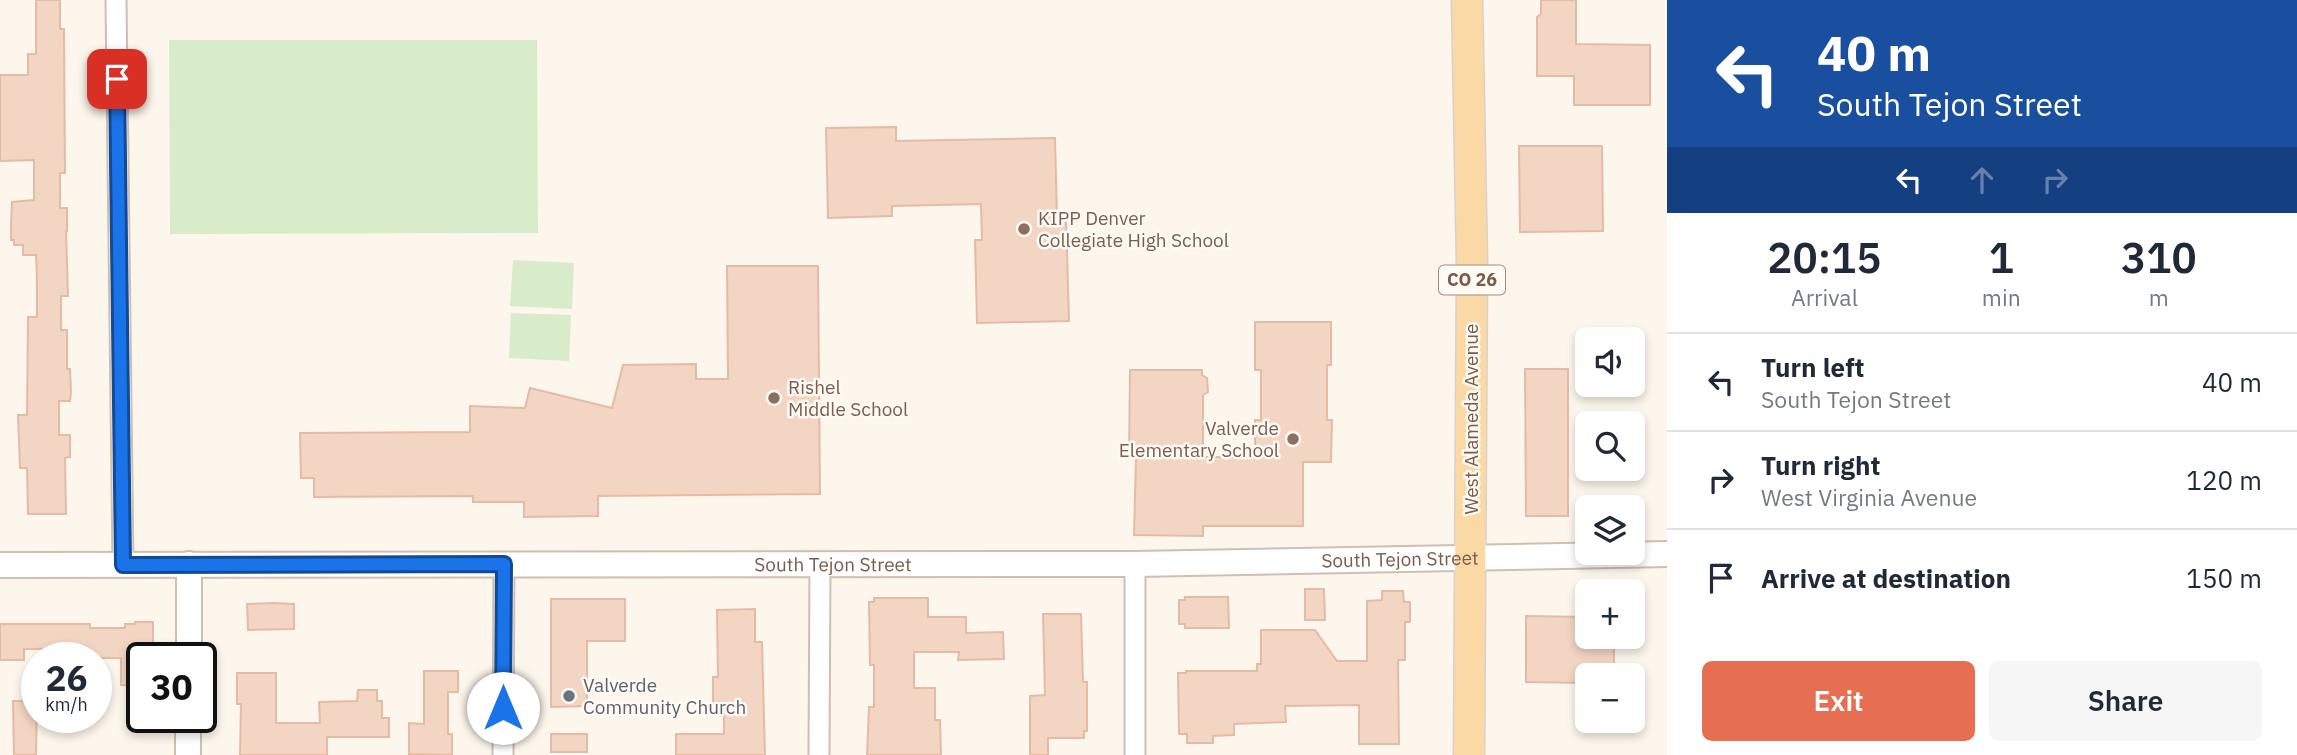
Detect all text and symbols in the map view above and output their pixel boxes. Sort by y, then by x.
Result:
text: 40 m [1817,21,1931,84]
icon: left [1702,28,1793,119]
pin [87,49,147,109]
icon: arrive [98,60,136,98]
text: South Tejon Street [1817,83,2082,125]
icon: left [1890,161,1928,199]
icon: ahead [1963,161,2001,199]
icon: right [2036,161,2074,199]
place label: KIPP Denver Collegiate High School [1038,206,1229,252]
marker: KIPP Denver Collegiate High School [1016,221,1032,237]
text: 20:15 [1767,230,1882,285]
text: 1 [1989,230,2014,285]
text: 310 [2121,230,2197,285]
road number: CO 26 [1439,266,1505,294]
text: Arrival [1791,282,1858,312]
text: min [1982,282,2021,312]
text: m [2149,282,2169,312]
street label: West Alameda Avenue [1459,324,1483,514]
map controls [1575,327,1645,733]
button: sound [1575,327,1645,397]
text: Turn left [1761,350,1864,384]
icon: left [1702,363,1740,401]
text: 40 m [2202,365,2262,399]
place label: Rishel Middle School [788,375,908,421]
text: South Tejon Street [1761,384,1951,414]
marker: Rishel Middle School [766,390,782,406]
button: search [1575,411,1645,481]
place label: Valverde Elementary School [1119,416,1279,462]
marker: Valverde Elementary School [1285,431,1301,447]
text: Turn right [1761,448,1880,482]
icon: right [1702,461,1740,499]
text: 120 m [2186,463,2262,497]
text: West Virginia Avenue [1761,482,1977,512]
button: layers [1575,495,1645,565]
street label: South Tejon Street [1321,546,1479,572]
street label: South Tejon Street [754,552,912,576]
icon: arrive [1702,559,1740,597]
text: Arrive at destination [1761,561,2011,595]
text: 150 m [2186,561,2262,595]
button: + [1575,579,1645,649]
speed limit sign: 30 [126,642,217,733]
text: 26 [45,655,88,701]
button: Exit [1702,661,1975,741]
button: Share [1989,661,2262,741]
button: − [1575,663,1645,733]
position arrow [466,671,540,745]
place label: Valverde Community Church [583,673,746,719]
marker: Valverde Community Church [561,688,577,704]
text: km/h [45,693,88,716]

